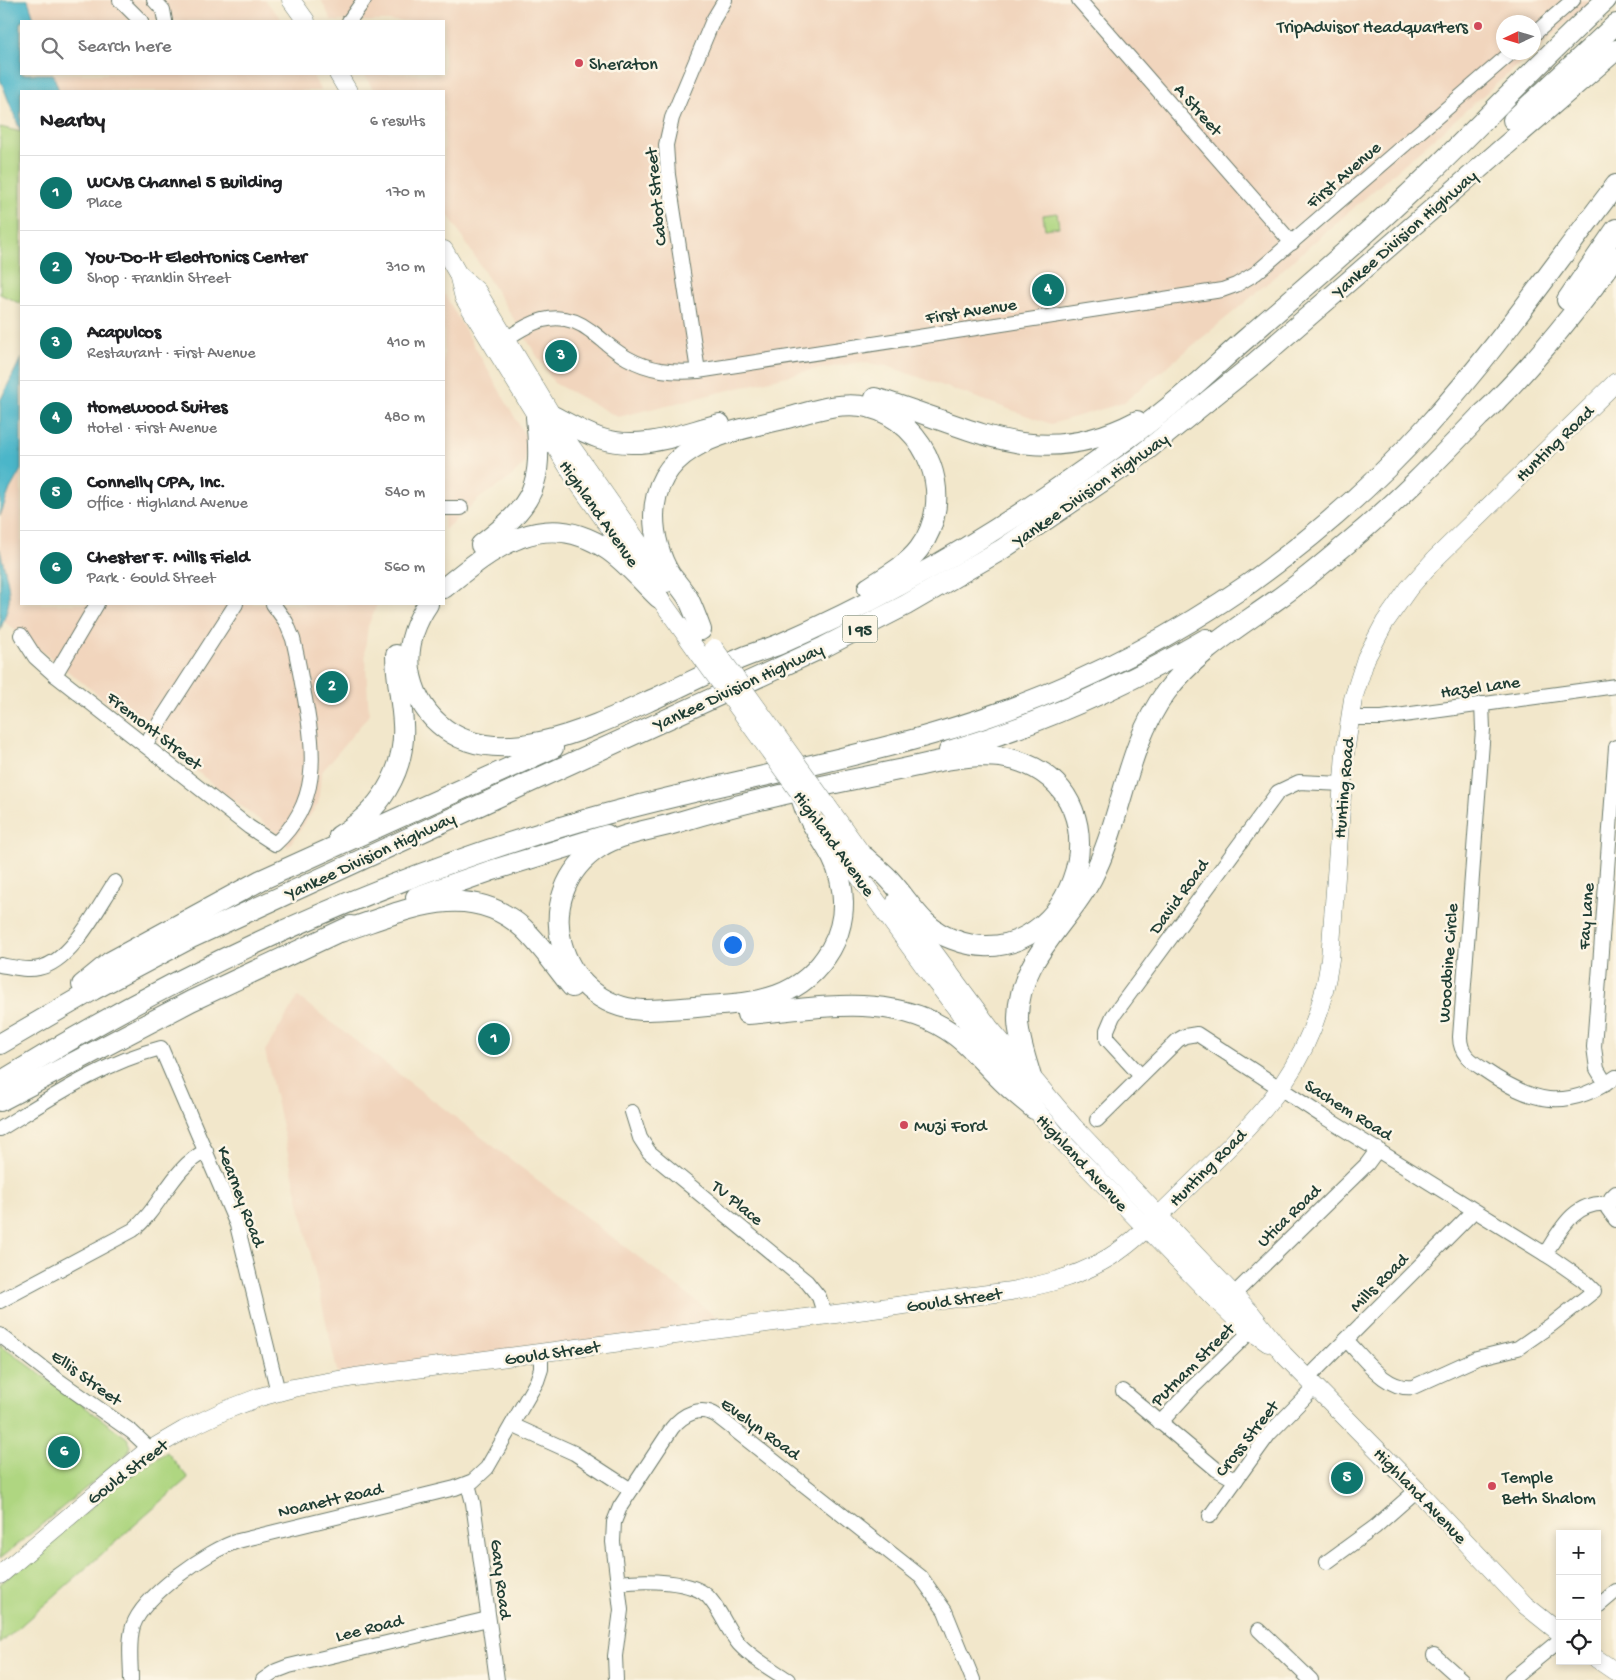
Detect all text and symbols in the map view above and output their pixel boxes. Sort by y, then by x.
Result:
north arrow [1496,15,1541,60]
place label: TripAdvisor Headquarters [1276,18,1469,39]
search box [20,20,445,75]
marker: TripAdvisor Headquarters [1472,20,1484,32]
icon: search [38,34,66,62]
text: Search here [78,36,172,59]
place label: Sheraton [589,55,658,76]
marker: Sheraton [573,57,585,69]
street label: A Street [1169,80,1227,142]
text: Nearby [40,110,105,135]
text: 6 results [370,113,425,132]
street label: First Avenue [1302,137,1387,215]
street label: Cabot Street [642,145,673,247]
street label: Yankee Division Highway [1328,166,1482,305]
text: WCVB Channel 5 Building [87,172,282,195]
text: 1 [53,184,59,203]
text: 170 m [386,184,425,203]
text: Place [87,195,122,214]
text: You-Do-It Electronics Center [87,247,307,270]
text: 2 [52,259,60,278]
text: 310 m [386,259,425,278]
text: Shop · Franklin Street [87,270,230,289]
pin: 4 [1032,271,1064,309]
street label: First Avenue [923,295,1019,330]
text: Acapulcos [87,322,161,345]
text: 3 [52,334,60,353]
text: 410 m [387,334,425,353]
pin: 3 [545,337,577,375]
text: Restaurant · First Avenue [87,345,255,364]
text: Homewood Suites [87,397,228,420]
street label: Hunting Road [1512,401,1600,487]
text: 4 [52,409,60,428]
text: 480 m [384,409,425,428]
text: Hotel · First Avenue [87,420,217,439]
street label: Yankee Division Highway [1008,429,1173,554]
street label: Highland Avenue [553,457,643,572]
text: Connelly CPA, Inc. [87,472,226,495]
text: 5 [52,484,60,503]
text: 540 m [385,484,425,503]
text: Office · Highland Avenue [87,495,248,514]
text: Chester F. Mills Field [87,547,249,570]
text: 6 [52,559,60,578]
text: 560 m [384,559,425,578]
text: Park · Gould Street [87,570,215,589]
road number: I 95 [842,616,878,642]
street label: Yankee Division Highway [649,640,827,738]
pin: 2 [316,668,348,706]
street label: Hazel Lane [1439,672,1522,704]
street label: Fremont Street [101,688,207,777]
street label: Hunting Road [1331,736,1360,839]
street label: Highland Avenue [788,788,879,902]
street label: Yankee Division Highway [281,809,459,907]
street label: David Road [1145,855,1215,940]
street label: Fay Lane [1575,881,1600,951]
street label: Woodbine Circle [1435,902,1464,1023]
your location [720,932,746,958]
pin: 1 [478,1020,510,1058]
street label: Sachem Road [1300,1076,1397,1147]
street label: Highland Avenue [1031,1111,1132,1217]
place label: Muzi Ford [914,1117,988,1138]
marker: Muzi Ford [898,1119,910,1131]
street label: Hunting Road [1166,1125,1253,1212]
street label: Kearney Road [211,1144,269,1251]
street label: TV Place [706,1176,767,1232]
street label: Utica Road [1253,1180,1327,1253]
street label: Mills Road [1346,1249,1415,1318]
street label: Gould Street [905,1284,1005,1319]
street label: Putnam Street [1147,1319,1241,1413]
street label: Gould Street [503,1337,603,1372]
street label: Ellis Street [46,1346,126,1413]
street label: Evelyn Road [716,1394,805,1467]
street label: Cross Street [1212,1396,1285,1482]
pin: 6 [48,1433,80,1471]
street label: Gould Street [84,1435,174,1510]
street label: Highland Avenue [1368,1444,1471,1550]
pin: 5 [1331,1459,1363,1497]
place label: Temple Beth Shalom [1501,1468,1596,1510]
street label: Noanett Road [276,1479,387,1524]
marker: Temple Beth Shalom [1486,1480,1498,1492]
map controls [1556,1530,1601,1665]
button: + [1556,1530,1601,1575]
street label: Gary Road [484,1538,515,1622]
button: − [1556,1575,1601,1620]
street label: Lee Road [334,1611,407,1648]
button: locate [1556,1620,1601,1665]

